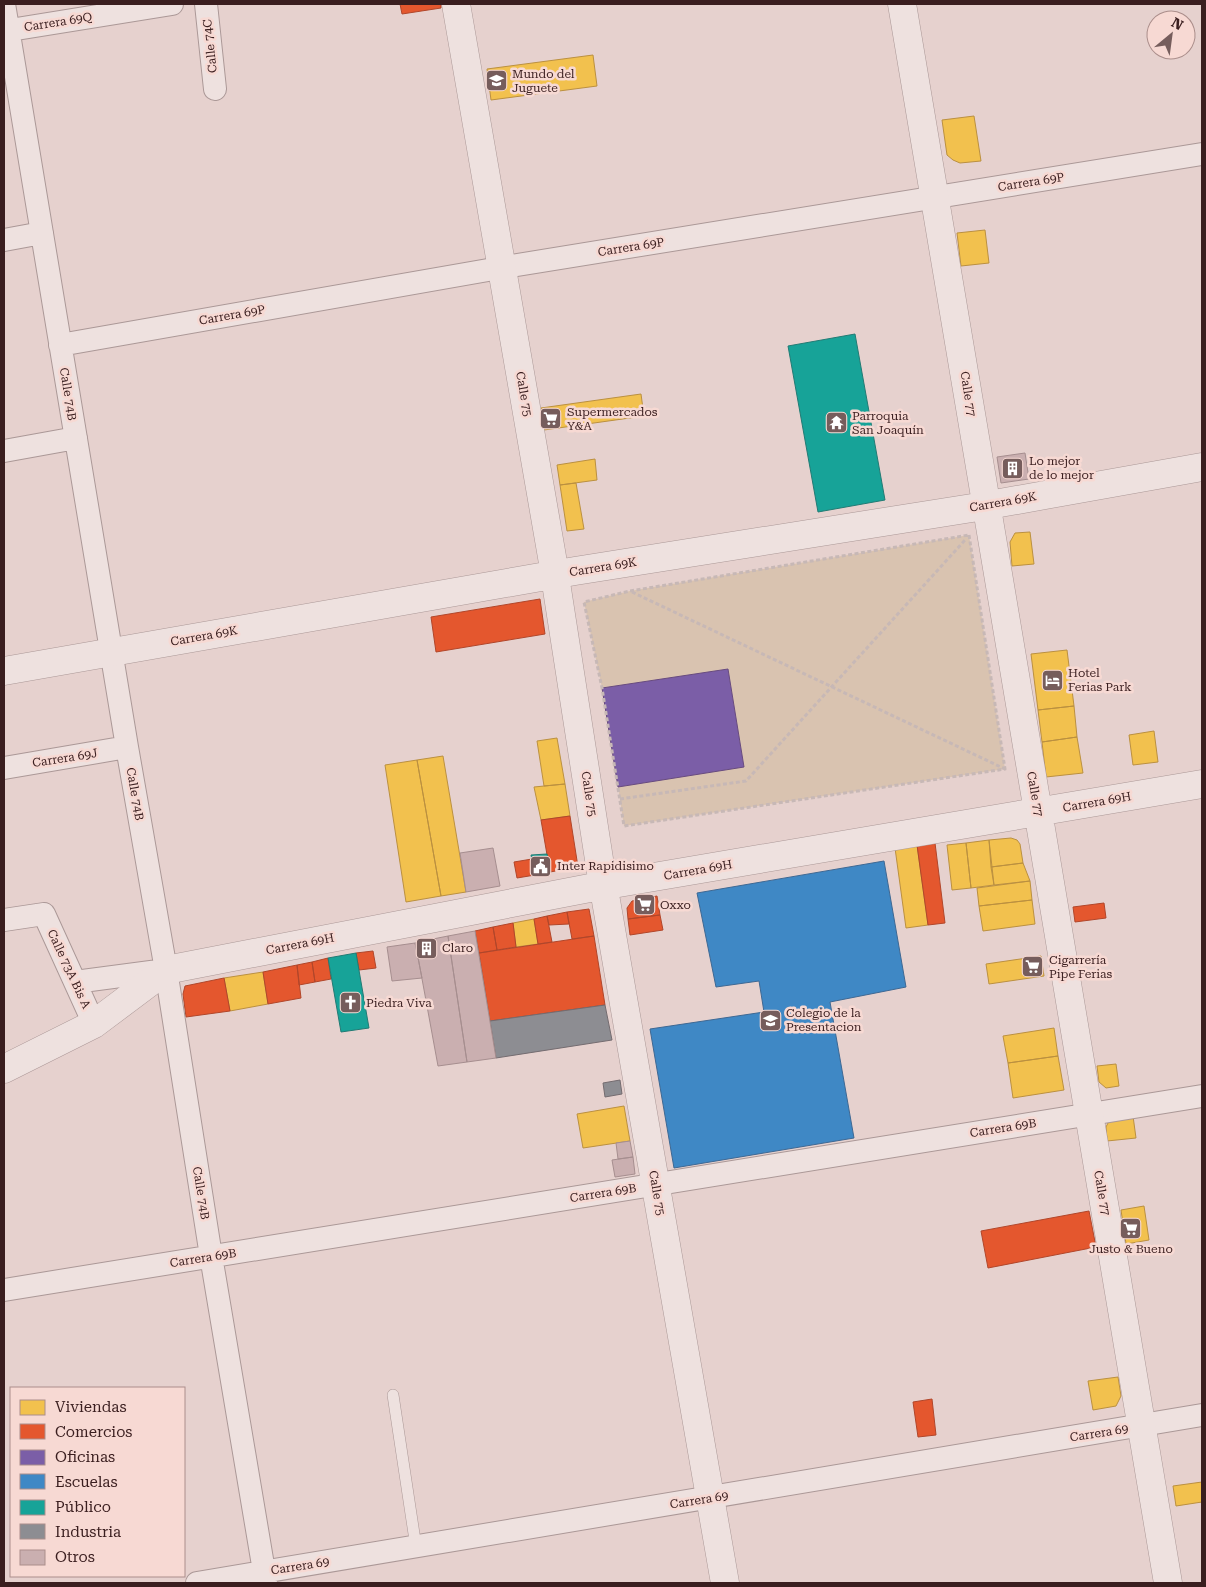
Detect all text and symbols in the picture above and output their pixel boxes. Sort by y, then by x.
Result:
street label: Carrera 69Q [23,10,93,34]
north arrow [1146,10,1196,60]
text: N [1169,14,1186,33]
street label: Calle 74C [200,18,220,74]
place label: Mundo del Juguete [512,67,575,95]
school or university icon: Mundo del Juguete [484,69,508,93]
street label: Carrera 69P [997,170,1065,194]
street label: Carrera 69P [597,235,665,259]
street label: Carrera 69P [198,302,266,328]
street label: Calle 74B [57,366,79,422]
street label: Calle 75 [513,370,535,418]
street label: Calle 77 [958,370,979,418]
place label: Supermercados Y&A [567,405,658,433]
supermarket icon: Supermercados Y&A [539,407,563,431]
place label: Parroquia San Joaquín [852,409,924,437]
temple icon: Parroquia San Joaquín [824,411,848,435]
place label: Lo mejor de lo mejor [1029,454,1094,482]
building icon: Lo mejor de lo mejor [1001,456,1025,480]
street label: Carrera 69K [968,489,1038,515]
street label: Carrera 69K [568,555,638,579]
street label: Carrera 69K [169,623,239,649]
place label: Hotel Ferias Park [1068,666,1132,694]
hotel icon: Hotel Ferias Park [1040,668,1064,692]
street label: Carrera 69J [31,746,99,770]
street label: Calle 74B [123,766,147,822]
street label: Calle 75 [579,770,600,818]
street label: Calle 77 [1024,770,1046,818]
street label: Carrera 69H [1062,789,1132,815]
public building icon: Inter Rapidisimo [529,854,553,878]
street label: Carrera 69H [663,857,733,883]
place label: Inter Rapidisimo [557,859,654,873]
supermarket icon: Oxxo [632,893,656,917]
place label: Oxxo [660,898,691,912]
street label: Calle 73A Bis A [44,927,94,1012]
street label: Carrera 69H [265,931,335,957]
building icon: Claro [414,936,438,960]
place label: Claro [442,941,473,955]
place label: Cigarrería Pipe Ferias [1049,953,1113,981]
supermarket icon: Cigarrería Pipe Ferias [1021,955,1045,979]
church icon: Piedra Viva [338,991,362,1015]
place label: Piedra Viva [366,996,432,1010]
place label: Colegio de la Presentacion [786,1006,862,1034]
school or university icon: Colegio de la Presentacion [758,1008,782,1032]
street label: Carrera 69B [969,1116,1037,1140]
street label: Calle 74B [190,1165,212,1221]
street label: Calle 75 [646,1169,668,1217]
street label: Calle 77 [1091,1169,1113,1217]
street label: Carrera 69B [569,1181,637,1205]
supermarket icon: Justo & Bueno [1119,1216,1143,1240]
place label: Justo & Bueno [1089,1242,1173,1256]
street label: Carrera 69B [169,1246,237,1270]
legend [10,1387,185,1577]
text: Viviendas [55,1398,127,1416]
street label: Carrera 69 [1069,1421,1130,1445]
text: Comercios [55,1423,132,1441]
text: Oficinas [55,1448,115,1466]
text: Escuelas [55,1473,118,1491]
street label: Carrera 69 [669,1488,730,1512]
text: Público [55,1498,111,1516]
text: Industria [55,1523,121,1541]
text: Otros [55,1548,95,1566]
street label: Carrera 69 [270,1554,331,1578]

